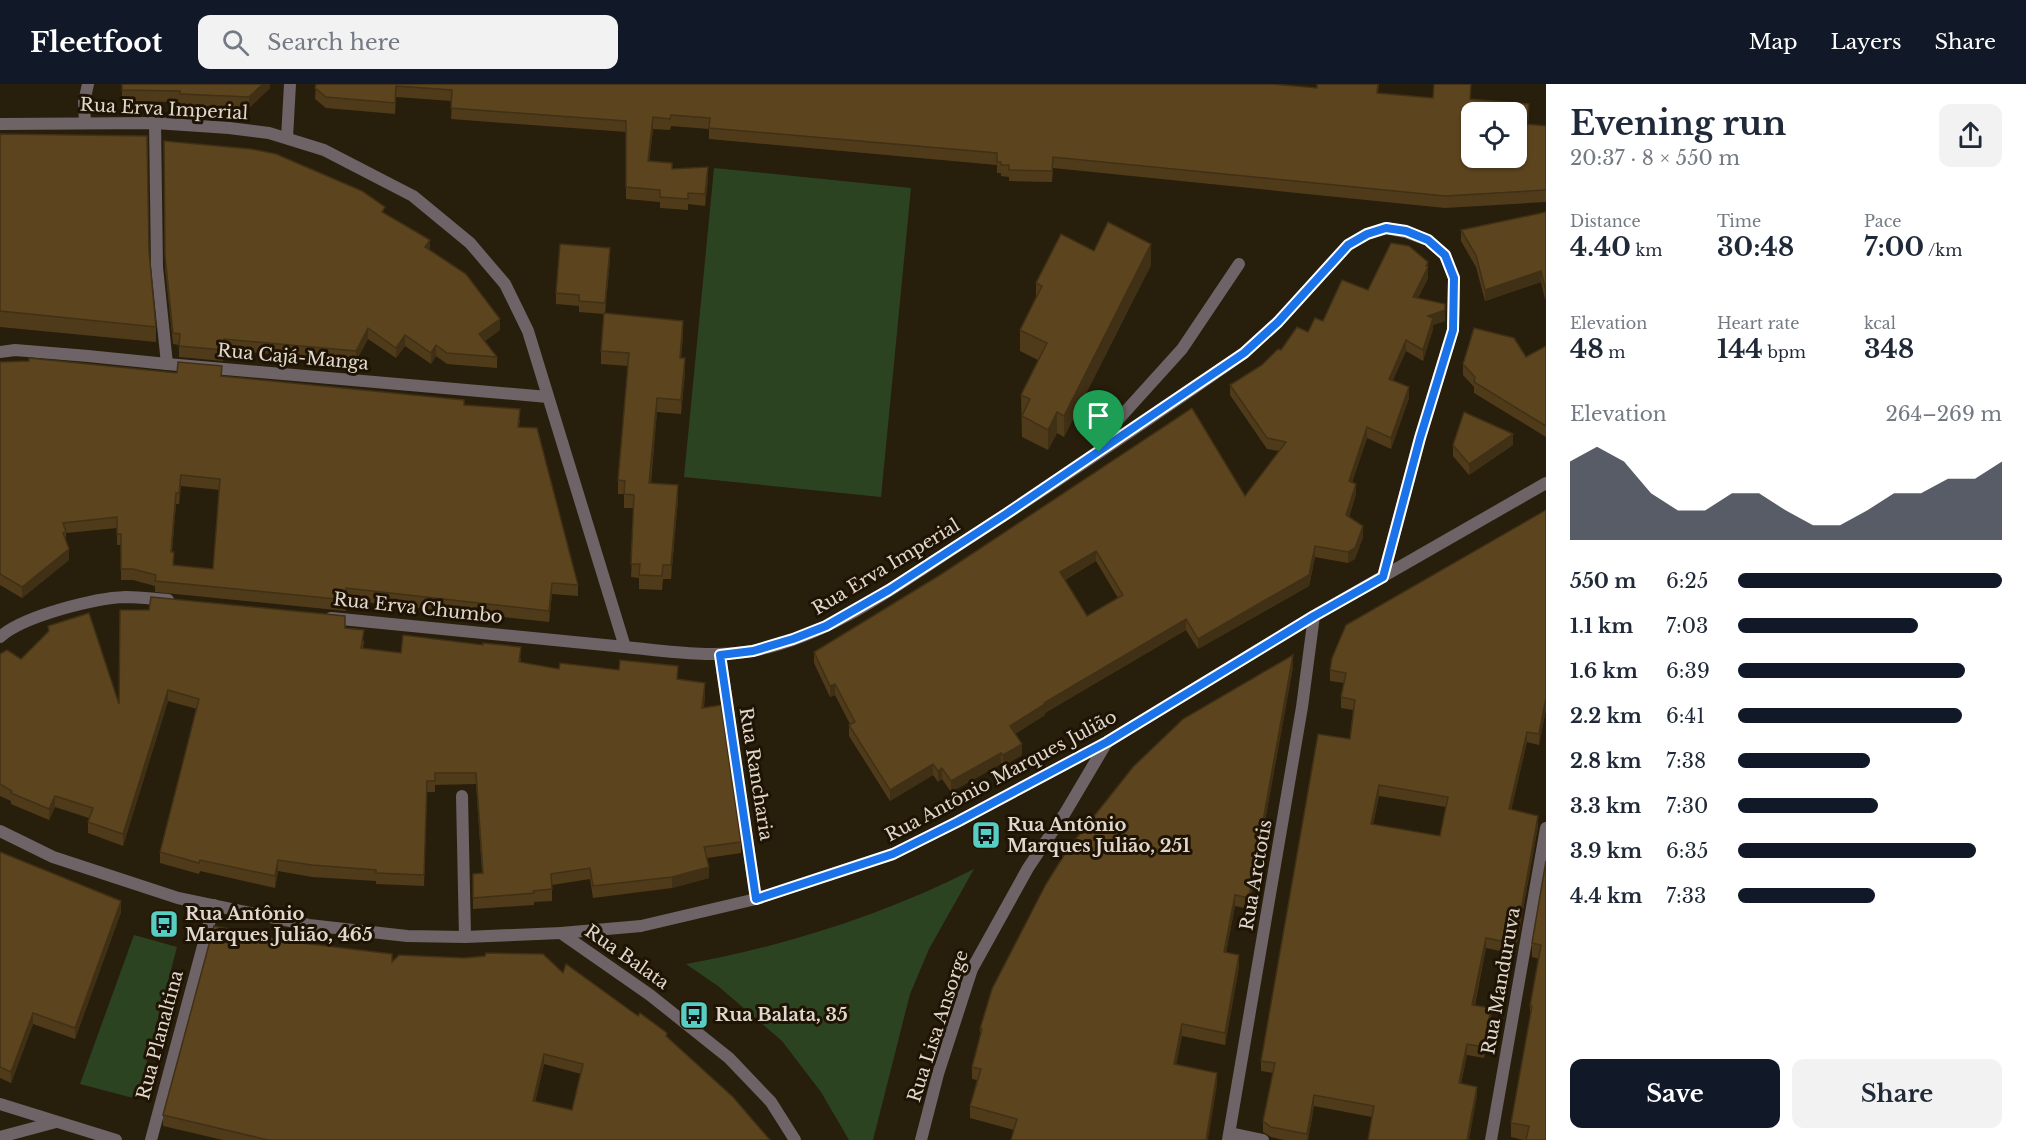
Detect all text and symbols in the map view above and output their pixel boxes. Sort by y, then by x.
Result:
search box [198,15,618,69]
text: Fleetfoot [30,25,162,60]
icon: search [219,26,252,59]
text: Search here [267,29,400,56]
text: Map [1749,29,1798,55]
text: Layers [1831,29,1902,55]
text: Share [1935,29,1996,55]
street label: Rua Erva Imperial [79,94,249,124]
map controls [1461,102,1527,168]
button: locate [1461,102,1527,168]
text: Evening run [1570,103,1786,144]
button: share [1939,104,2002,167]
text: 20:37 · 8 × 550 m [1570,146,1740,170]
text: Distance [1570,211,1641,231]
text: Time [1717,211,1761,231]
text: Pace [1864,211,1901,231]
text: 4.40 [1570,231,1631,263]
text: 30:48 [1717,231,1794,263]
text: 7:00 [1864,231,1924,263]
text: km [1631,240,1663,260]
text: /km [1924,240,1962,260]
text: Elevation [1570,313,1647,333]
text: Heart rate [1717,313,1799,333]
text: kcal [1864,313,1896,333]
text: 48 [1570,333,1604,365]
text: 144 [1717,333,1763,365]
text: 348 [1864,333,1914,365]
street label: Rua Cajá-Manga [216,339,370,375]
text: m [1604,342,1626,362]
text: bpm [1763,342,1806,362]
pin [1073,390,1124,452]
icon: arrive [1082,399,1115,432]
text: Elevation [1570,402,1667,426]
text: 264–269 m [1885,402,2002,426]
street label: Rua Erva Imperial [808,514,964,620]
text: 550 m [1570,569,1636,593]
text: 6:25 [1666,569,1708,593]
street label: Rua Erva Chumbo [332,588,504,628]
text: 1.1 km [1570,614,1633,638]
text: 7:03 [1666,614,1708,638]
text: 1.6 km [1570,659,1638,683]
text: 6:39 [1666,659,1710,683]
text: 2.2 km [1570,704,1642,728]
text: 6:41 [1666,704,1705,728]
street label: Rua Rancharia [735,706,777,842]
street label: Rua Antônio Marques Julião [882,706,1120,846]
text: 2.8 km [1570,749,1642,773]
text: 7:38 [1666,749,1706,773]
text: 3.3 km [1570,794,1641,818]
text: 7:30 [1666,794,1708,818]
place label: Rua Antônio Marques Julião, 251 [1007,814,1190,857]
street label: Rua Arctotis [1235,818,1277,932]
bus stop icon: Rua Antônio Marques Julião, 251 [970,819,1002,851]
text: 3.9 km [1570,839,1642,863]
text: 6:35 [1666,839,1708,863]
text: 4.4 km [1570,884,1642,908]
text: 7:33 [1666,884,1706,908]
place label: Rua Antônio Marques Julião, 465 [185,903,373,946]
street label: Rua Manduruva [1477,906,1525,1056]
bus stop icon: Rua Antônio Marques Julião, 465 [148,908,180,940]
street label: Rua Balata [581,920,673,994]
street label: Rua Lisa Ansorge [903,947,973,1105]
street label: Rua Planaltina [132,968,188,1102]
bus stop icon: Rua Balata, 35 [678,999,710,1031]
place label: Rua Balata, 35 [715,1004,848,1026]
button: Save [1570,1059,1780,1128]
button: Share [1792,1059,2002,1128]

